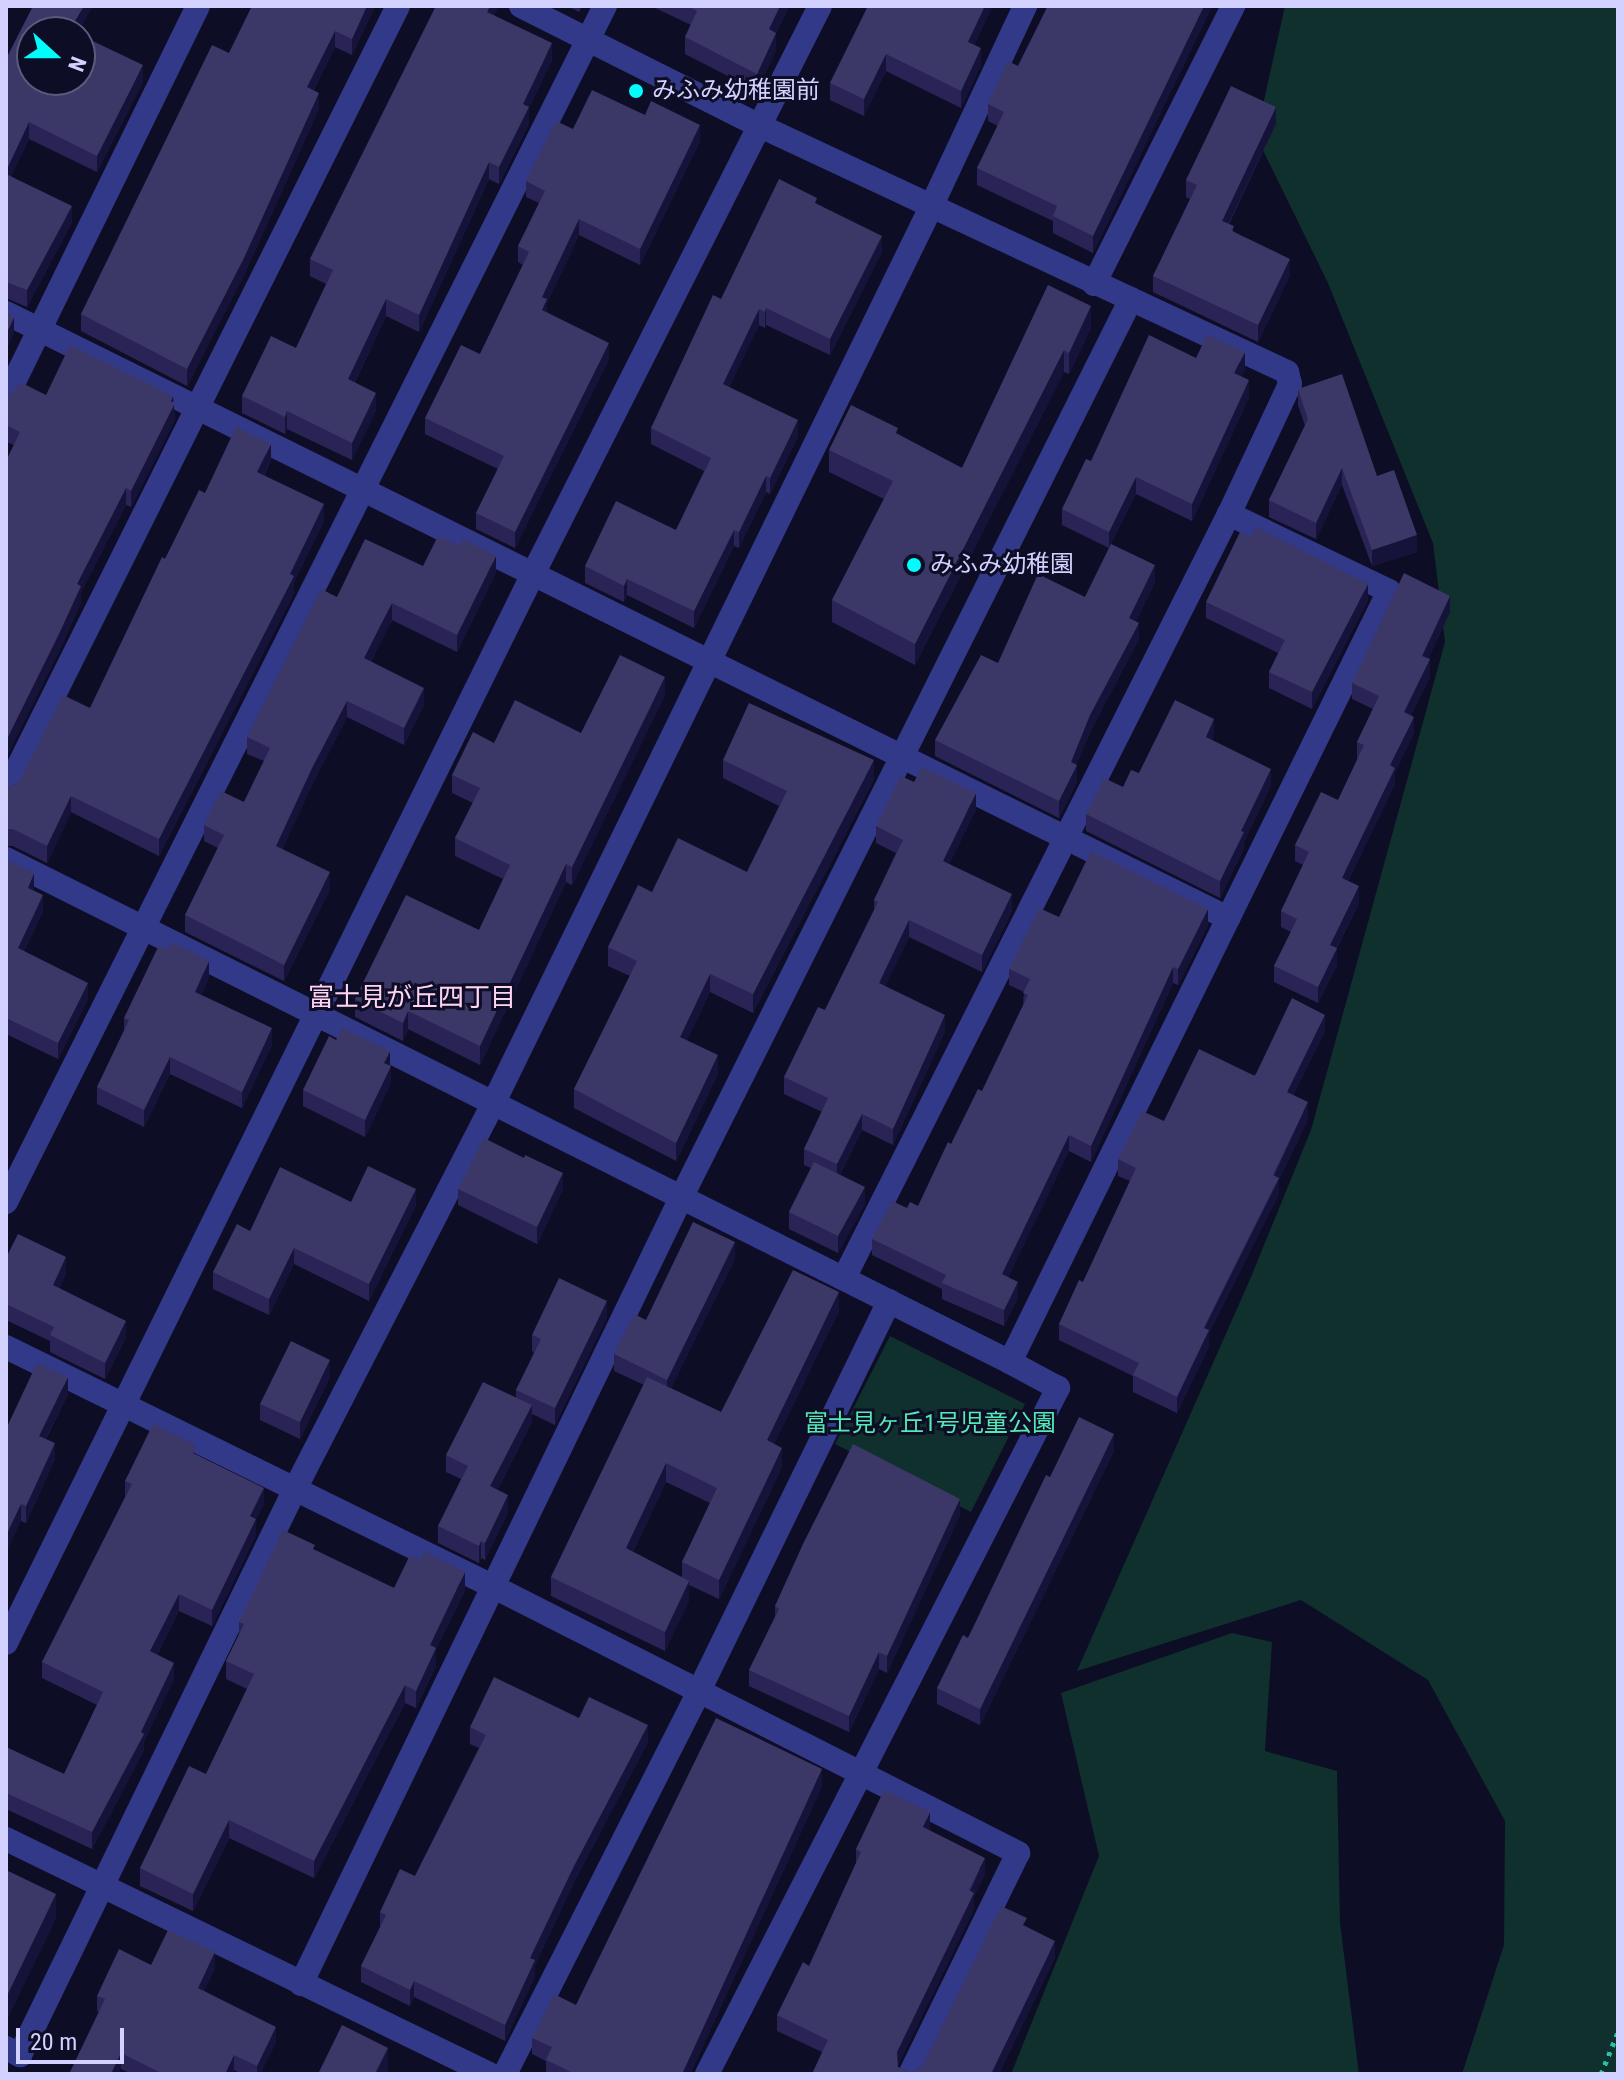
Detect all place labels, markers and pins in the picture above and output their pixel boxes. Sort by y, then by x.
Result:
place label: みふみ幼稚園前 [652,77,820,105]
marker: みふみ幼稚園前 [627,82,645,100]
place label: みふみ幼稚園 [930,551,1074,579]
marker: みふみ幼稚園 [905,556,923,574]

